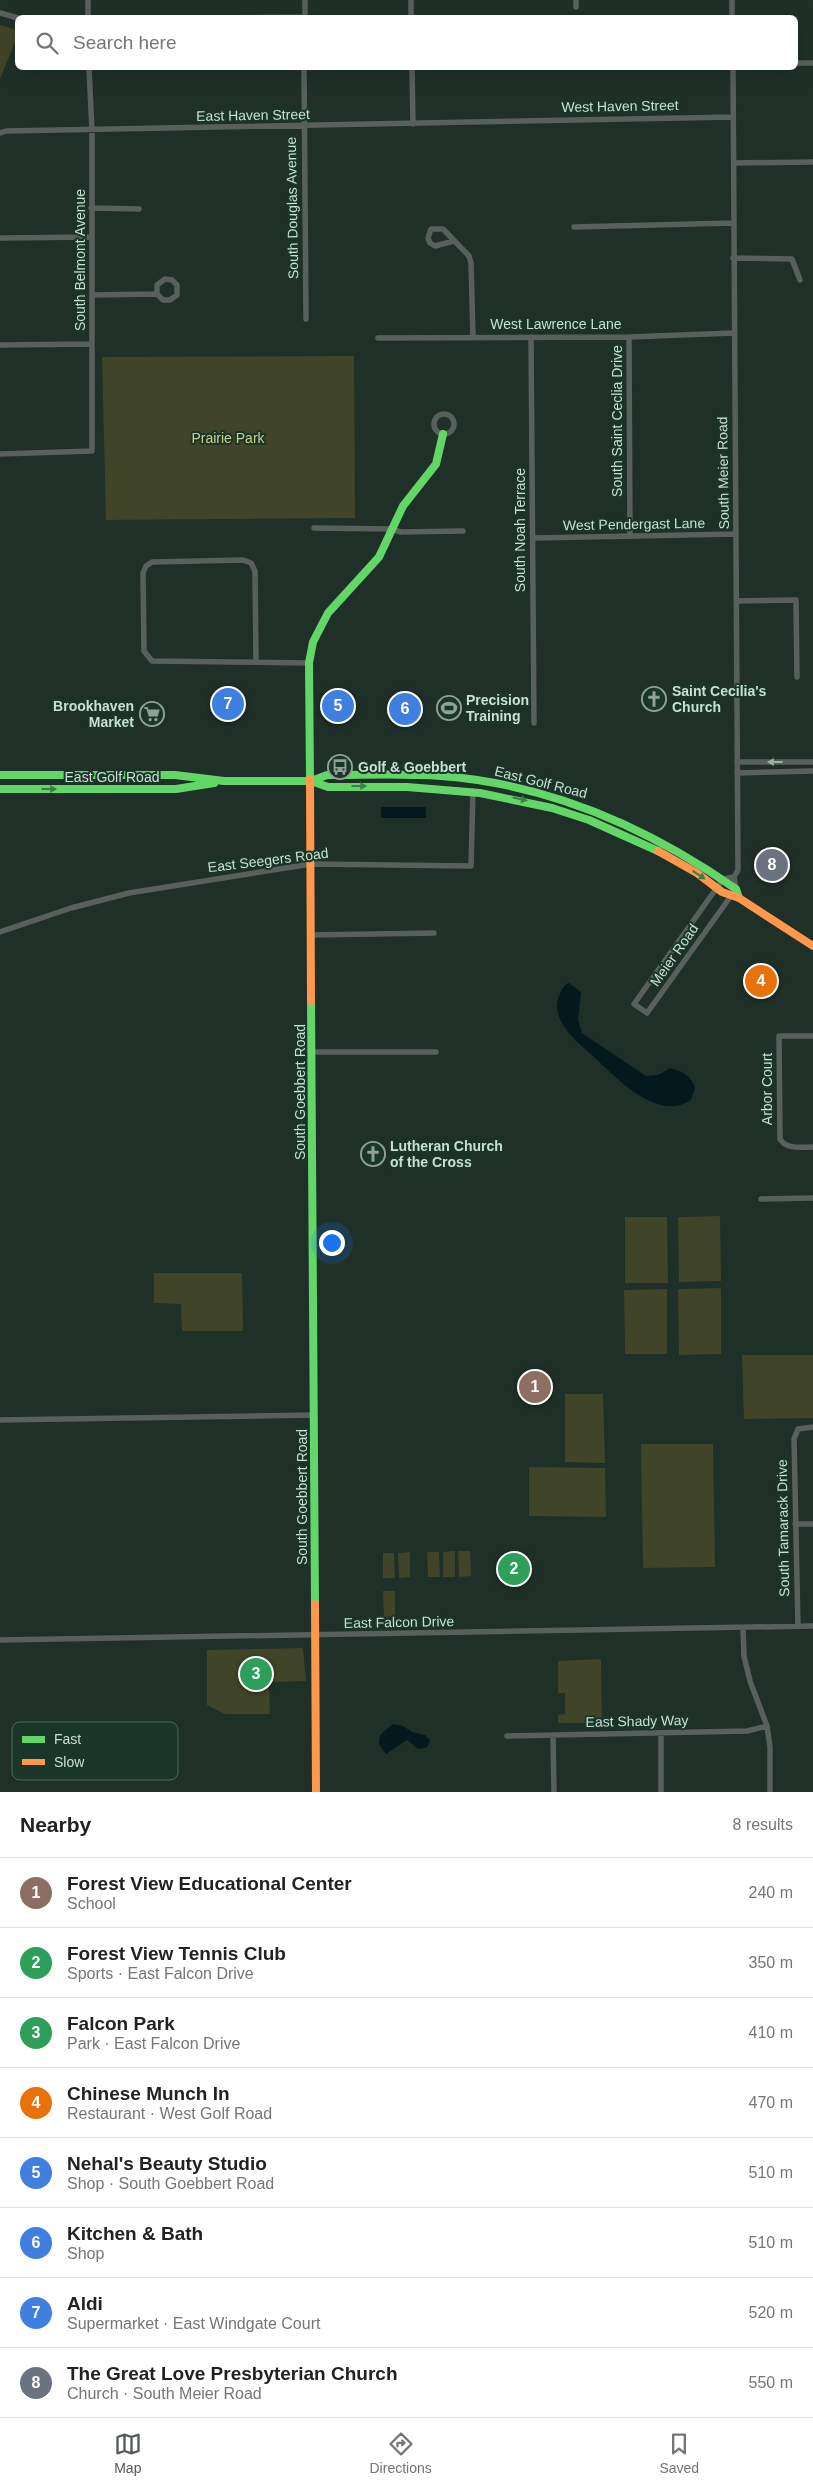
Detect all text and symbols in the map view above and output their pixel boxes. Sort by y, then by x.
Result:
search box [15,15,798,70]
icon: search [33,29,61,57]
text: Search here [73,32,177,53]
street label: West Haven Street [561,97,679,115]
street label: East Haven Street [196,106,310,124]
street label: South Douglas Avenue [283,137,301,279]
street label: South Belmont Avenue [72,189,88,331]
street label: West Lawrence Lane [490,316,622,332]
street label: South Saint Ceclia Drive [609,345,625,497]
street label: South Meier Road [714,416,732,530]
park label: Prairie Park [191,430,266,446]
street label: South Noah Terrace [512,468,528,592]
street label: West Pendergast Lane [563,515,705,533]
place label: Saint Cecilia's Church [672,683,767,715]
pin: 7 [212,685,244,723]
church icon: Saint Cecilia's Church [641,686,667,712]
pin: 5 [322,687,354,725]
pin: 6 [389,690,421,728]
place label: Precision Training [466,692,529,724]
sports icon: Precision Training [436,695,462,721]
place label: Brookhaven Market [53,698,134,730]
supermarket icon: Brookhaven Market [139,701,165,727]
bus stop icon: Golf & Goebbert [327,754,353,780]
one-way arrow [767,758,783,766]
place label: Golf & Goebbert [358,759,466,775]
street label: East Golf Road [493,763,589,801]
street label: East Golf Road [65,769,159,785]
one-way arrow [351,782,367,790]
one-way arrow [41,785,57,793]
one-way arrow [513,795,528,803]
street label: East Seegers Road [207,845,329,875]
pin: 8 [756,846,788,884]
one-way arrow [693,870,706,880]
street label: Meier Road [647,921,701,989]
pin: 4 [745,962,777,1000]
street label: South Goebbert Road [292,1024,308,1160]
street label: Arbor Court [759,1053,775,1125]
place label: Lutheran Church of the Cross [390,1138,503,1170]
church icon: Lutheran Church of the Cross [360,1141,386,1167]
your location [319,1230,345,1256]
pin: 1 [519,1368,551,1406]
street label: South Goebbert Road [294,1429,310,1565]
street label: South Tamarack Drive [774,1459,792,1597]
pin: 2 [498,1550,530,1588]
street label: East Falcon Drive [344,1613,455,1631]
pin: 3 [240,1655,272,1693]
street label: East Shady Way [585,1712,689,1730]
legend [12,1722,178,1780]
text: Fast [54,1731,81,1747]
text: Slow [54,1754,85,1770]
text: Nearby [20,1813,91,1836]
text: 8 results [733,1816,793,1833]
text: Forest View Educational Center [67,1873,352,1894]
text: 1 [32,1884,40,1901]
text: 240 m [749,1884,793,1901]
text: School [67,1895,116,1912]
text: Forest View Tennis Club [67,1943,286,1964]
text: 2 [32,1954,40,1971]
text: 350 m [749,1954,793,1971]
text: Sports · East Falcon Drive [67,1965,254,1982]
text: Falcon Park [67,2013,175,2034]
text: 3 [32,2024,40,2041]
text: 410 m [749,2024,793,2041]
text: Park · East Falcon Drive [67,2035,240,2052]
text: Chinese Munch In [67,2083,230,2104]
text: 4 [32,2094,40,2111]
text: 470 m [749,2094,793,2111]
text: Restaurant · West Golf Road [67,2105,272,2122]
text: Nehal's Beauty Studio [67,2153,267,2174]
text: 5 [32,2164,40,2181]
text: 510 m [749,2164,793,2181]
text: Shop · South Goebbert Road [67,2175,274,2192]
text: Kitchen & Bath [67,2223,203,2244]
text: 6 [32,2234,40,2251]
text: 510 m [749,2234,793,2251]
text: Shop [67,2245,104,2262]
text: Aldi [67,2293,103,2314]
text: 7 [32,2304,40,2321]
text: 520 m [749,2304,793,2321]
text: Supermarket · East Windgate Court [67,2315,320,2332]
text: The Great Love Presbyterian Church [67,2363,398,2384]
text: 8 [32,2374,40,2391]
text: 550 m [749,2374,793,2391]
text: Church · South Meier Road [67,2385,262,2402]
tab: Map [114,2430,142,2476]
tab: Directions [370,2430,432,2476]
tab: Saved [659,2430,699,2476]

